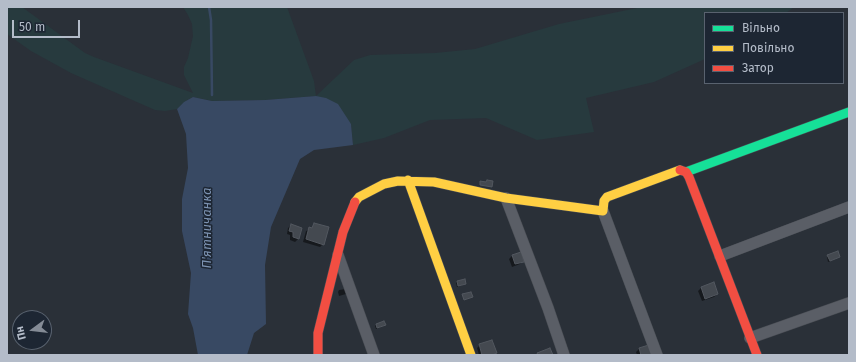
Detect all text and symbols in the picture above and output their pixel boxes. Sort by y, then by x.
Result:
scale bar [14,12,82,38]
legend [704,12,844,84]
text: 50 m [19,20,45,34]
text: Вільно [742,21,780,35]
text: Повільно [742,41,795,55]
text: Затор [742,61,774,75]
water label: П'ятничанка [199,188,215,268]
north arrow [12,310,52,350]
text: Пн [13,325,29,341]

